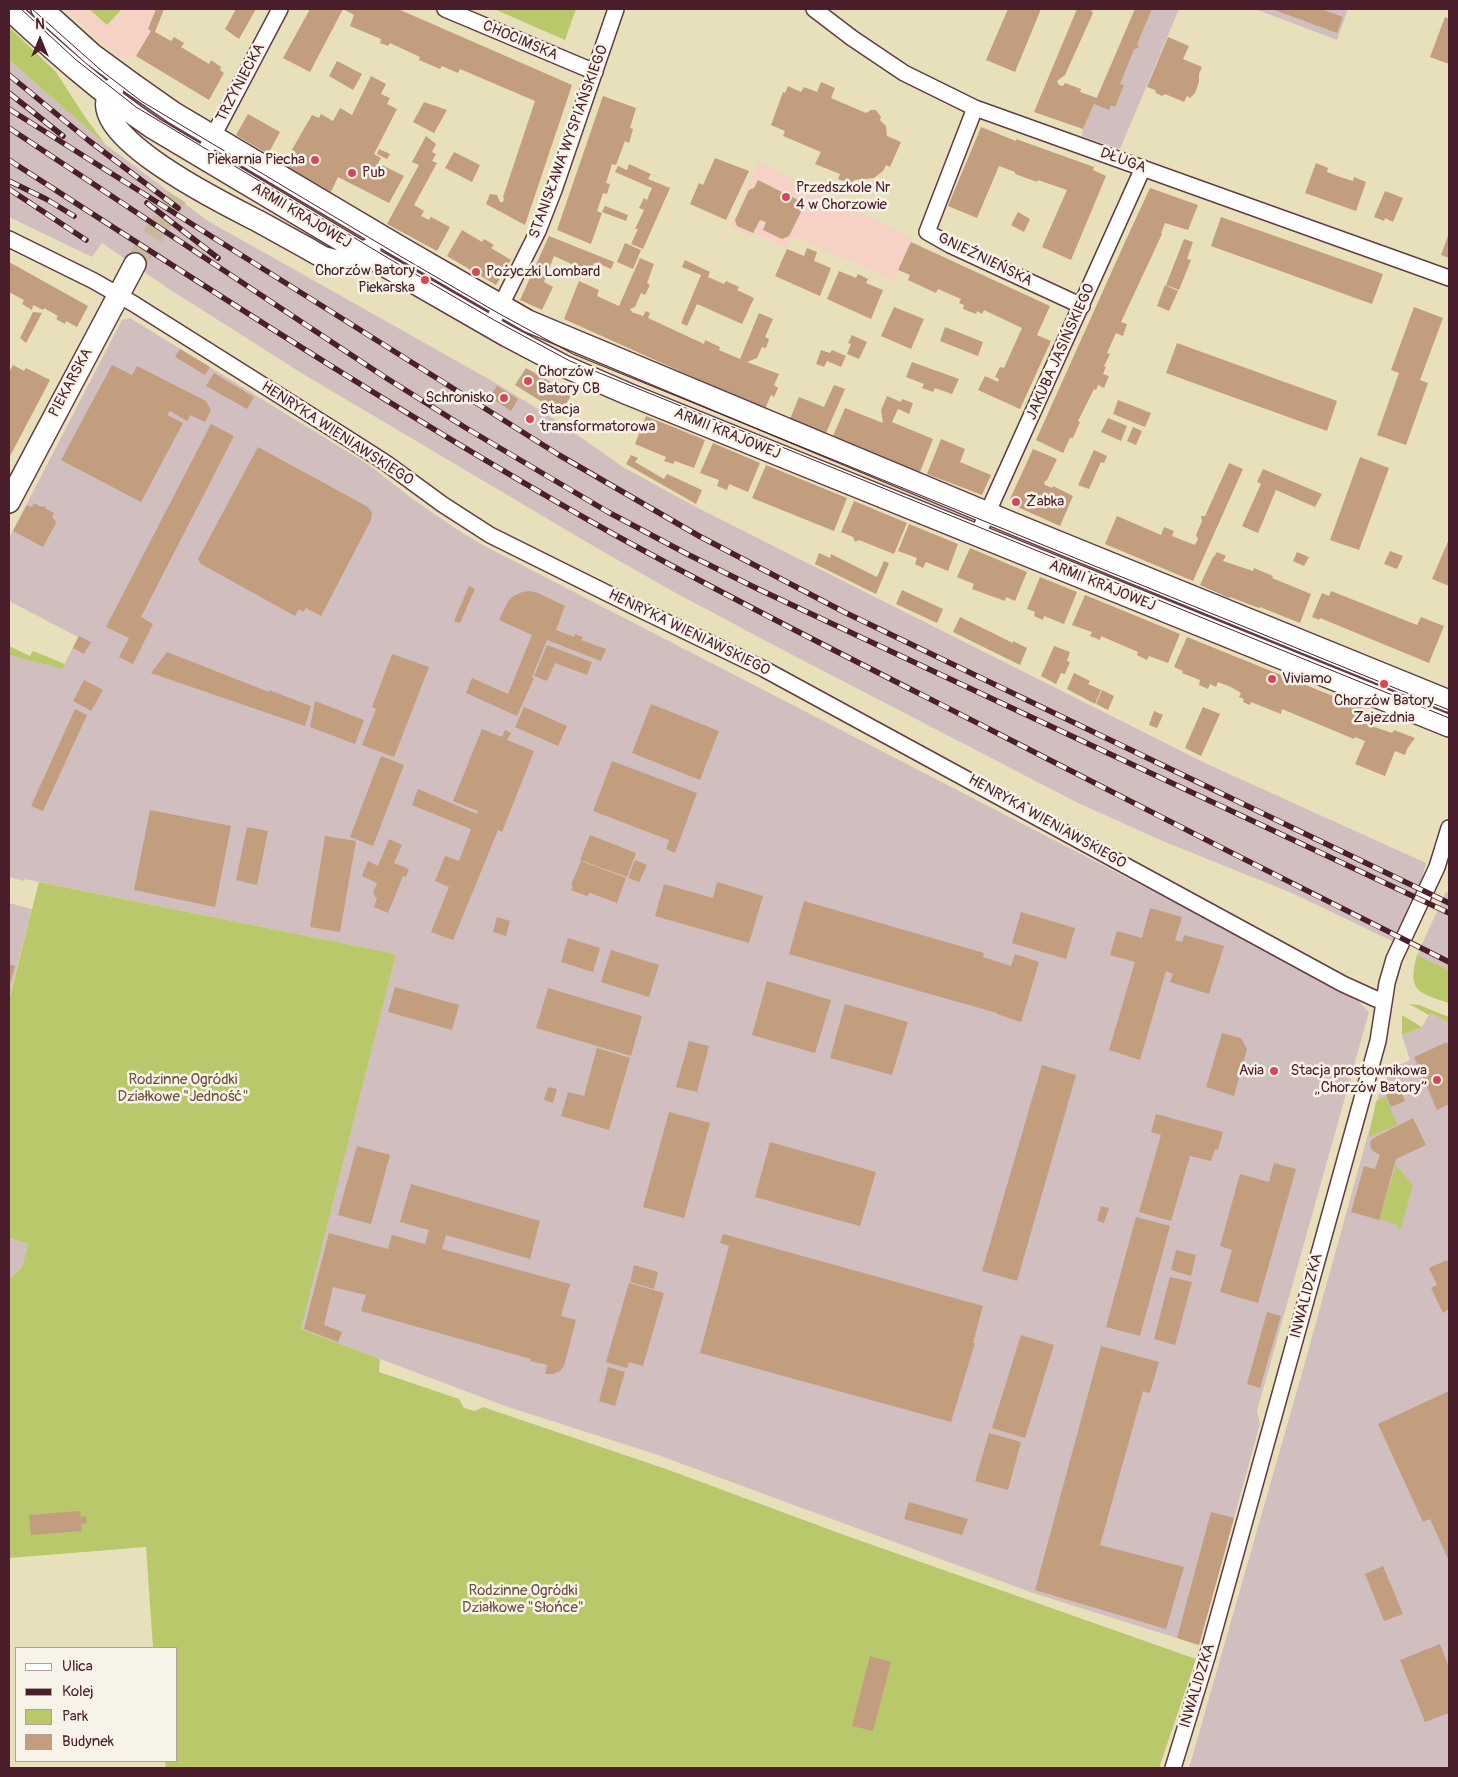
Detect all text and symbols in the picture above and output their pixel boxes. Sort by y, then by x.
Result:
north arrow [15,15,65,65]
text: N [35,16,45,33]
street label: CHOCIMSKA [480,17,560,65]
street label: TRZYNIECKA [213,41,269,125]
street label: STANISŁAWA WYSPIAŃSKIEGO [526,43,612,241]
street label: DŁUGA [1098,144,1148,178]
place label: Piekarnia Piecha [207,151,305,169]
marker: Piekarnia Piecha [309,154,321,166]
place label: Pub [362,164,385,182]
marker: Pub [346,167,358,179]
street label: ARMII KRAJOWEJ [248,179,354,253]
place label: Przedszkole Nr 4 w Chorzowie [796,179,890,214]
marker: Przedszkole Nr 4 w Chorzowie [780,191,792,203]
street label: GNIEŹNIEŃSKA [935,229,1035,291]
place label: Chorzów Batory Piekarska [315,262,415,297]
place label: Pożyczki Lombard [486,263,600,281]
marker: Pożyczki Lombard [470,266,482,278]
marker: Chorzów Batory Piekarska [419,274,431,286]
street label: JAKUBA JASIŃSKIEGO [1023,281,1099,423]
street label: PIEKARSKA [45,346,97,420]
place label: Chorzów Batory CB [538,363,600,398]
marker: Chorzów Batory CB [522,375,534,387]
street label: HENRYKA WIENIAWSKIEGO [258,378,416,490]
place label: Schronisko [425,389,494,407]
marker: Schronisko [498,392,510,404]
place label: Stacja transformatorowa [540,401,655,436]
street label: ARMII KRAJOWEJ [671,405,783,463]
marker: Stacja transformatorowa [524,413,536,425]
place label: Żabka [1026,493,1064,511]
marker: Żabka [1010,496,1022,508]
street label: ARMII KRAJOWEJ [1046,557,1158,615]
street label: HENRYKA WIENIAWSKIEGO [605,586,773,680]
place label: Viviamo [1282,670,1332,688]
marker: Viviamo [1266,673,1278,685]
marker: Chorzów Batory Zajezdnia [1378,678,1390,690]
place label: Chorzów Batory Zajezdnia [1334,692,1434,727]
street label: HENRYKA WIENIAWSKIEGO [965,771,1129,873]
place label: Avia [1239,1062,1264,1080]
place label: Stacja prostownikowa „Chorzów Batory” [1291,1062,1427,1097]
marker: Avia [1268,1065,1280,1077]
park label: Rodzinne Ogródki Działkowe "Jedność" [118,1071,248,1106]
marker: Stacja prostownikowa „Chorzów Batory” [1431,1074,1443,1086]
street label: INWALIDZKA [1287,1252,1327,1340]
park label: Rodzinne Ogródki Działkowe "Słońce" [462,1582,584,1617]
street label: INWALIDZKA [1177,1642,1219,1730]
legend [15,1647,178,1762]
text: Ulica [62,1657,93,1676]
text: Kolej [62,1682,94,1701]
text: Park [62,1707,88,1726]
text: Budynek [62,1732,114,1751]

